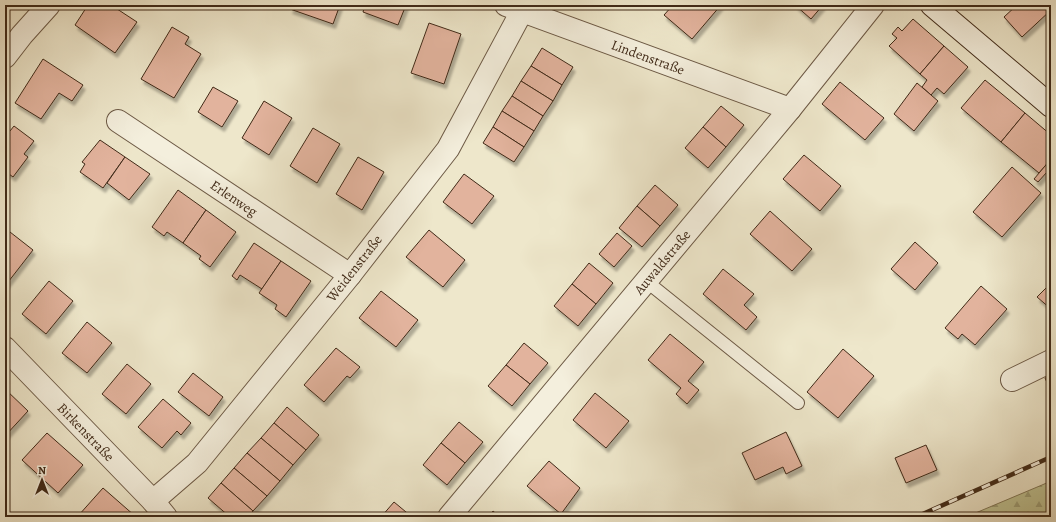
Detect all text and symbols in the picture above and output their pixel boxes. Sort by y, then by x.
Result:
street label: Lindenstraße [609,35,687,80]
street label: Erlenweg [206,176,261,221]
street label: Auwaldstraße [629,226,695,300]
street label: Weidenstraße [322,231,387,307]
street label: Birkenstraße [53,399,118,466]
north arrow [22,460,62,500]
text: N [38,463,46,478]

